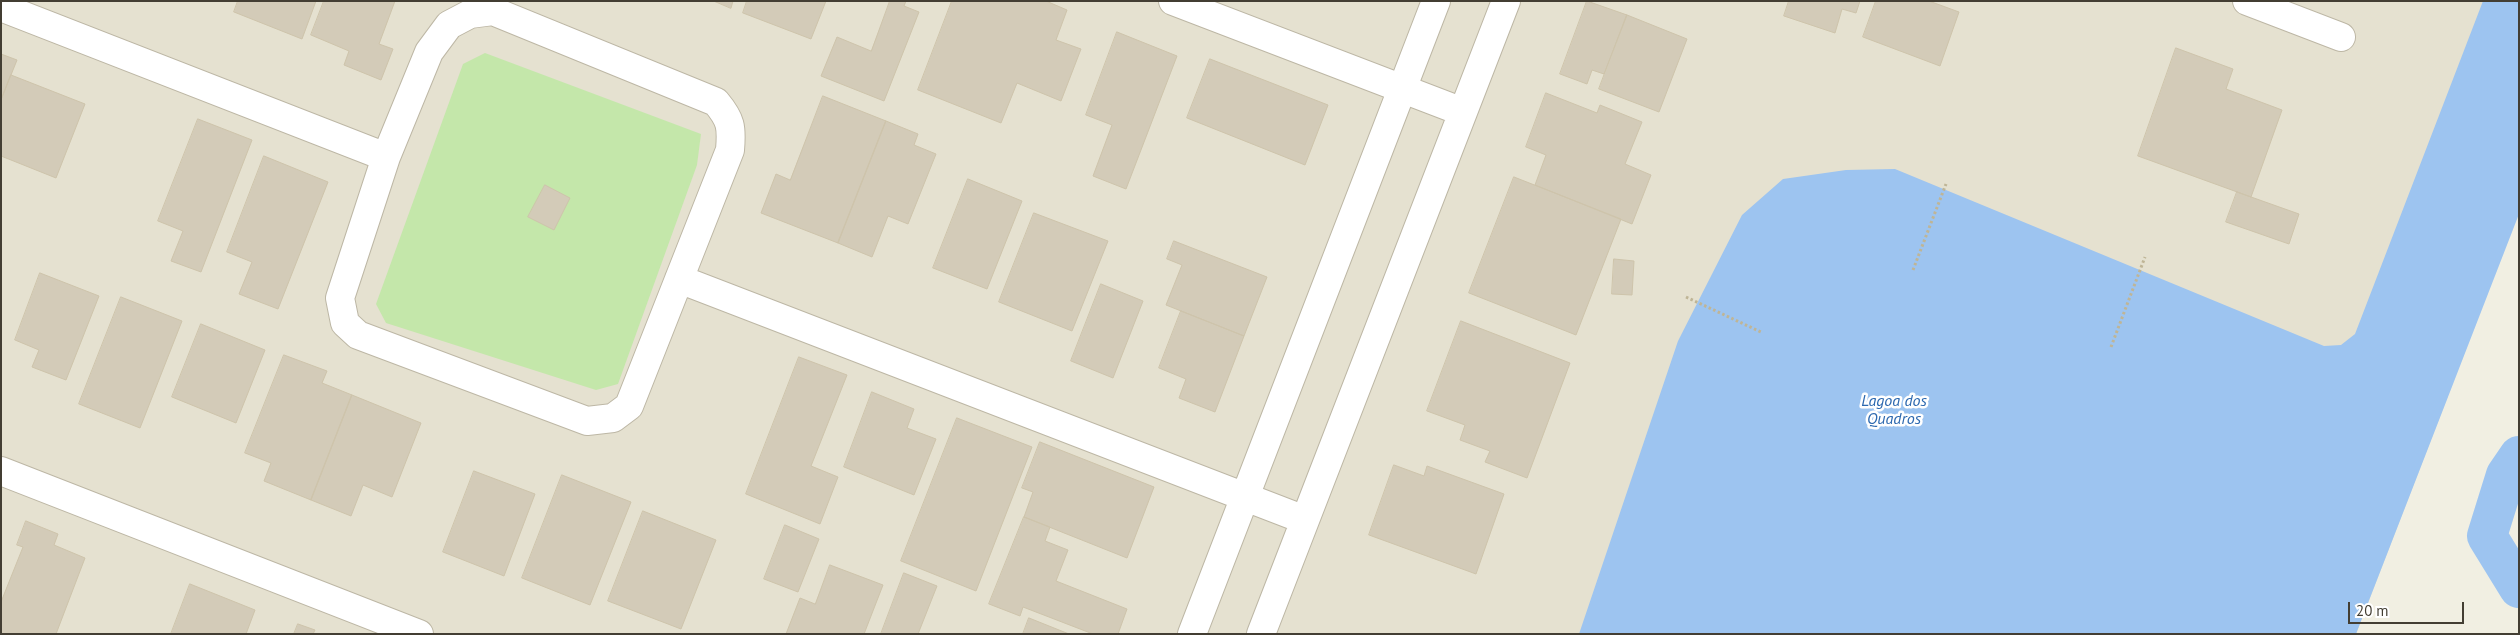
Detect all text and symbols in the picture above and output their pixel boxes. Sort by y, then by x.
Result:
water label: Lagoa dos Quadros [1861,391,1927,429]
scale bar [2350,592,2466,624]
text: 20 m [2356,601,2389,620]

